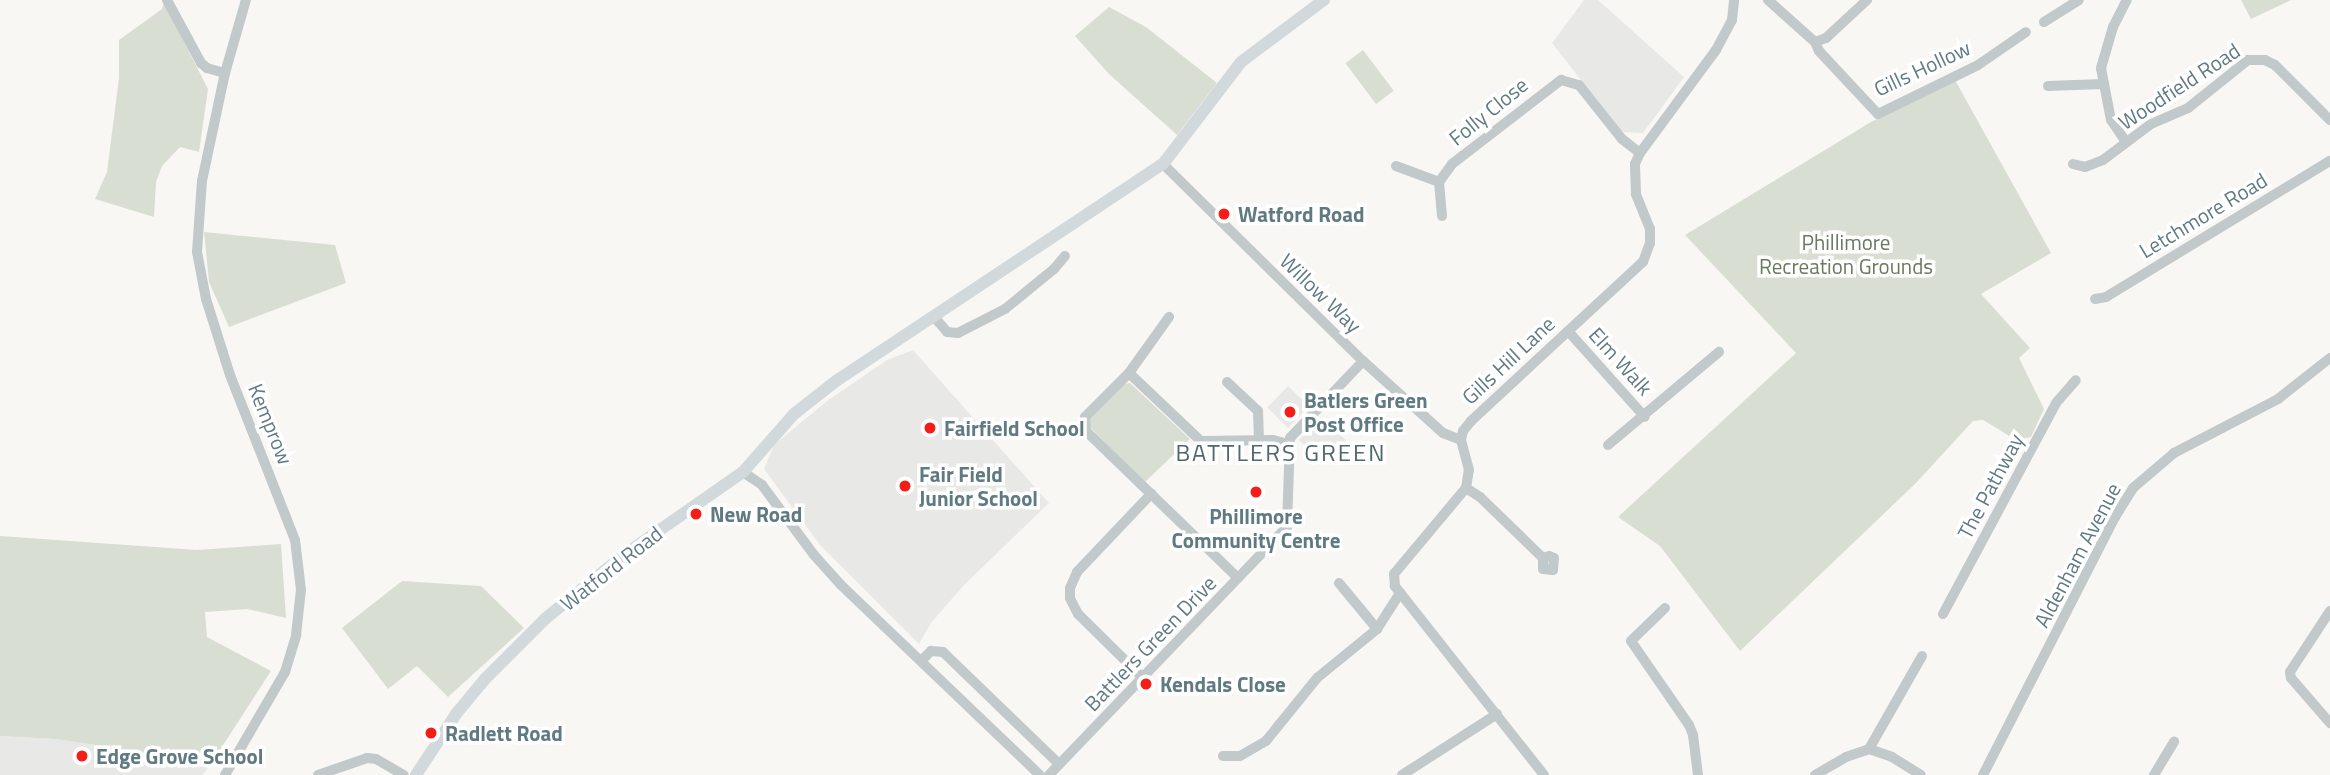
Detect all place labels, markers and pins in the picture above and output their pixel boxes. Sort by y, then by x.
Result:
place label: Watford Road [1238,201,1364,227]
marker: Watford Road [1216,206,1232,222]
place label: Batlers Green Post Office [1304,387,1428,437]
marker: Batlers Green Post Office [1282,404,1298,420]
place label: Fairfield School [944,415,1085,441]
marker: Fairfield School [922,420,938,436]
place label: Fair Field Junior School [919,461,1038,511]
marker: Fair Field Junior School [897,478,913,494]
marker: Phillimore Community Centre [1248,484,1264,500]
place label: New Road [710,501,802,527]
place label: Phillimore Community Centre [1172,503,1340,553]
marker: New Road [688,506,704,522]
place label: Kendals Close [1160,671,1286,697]
marker: Kendals Close [1138,676,1154,692]
place label: Radlett Road [445,720,563,746]
marker: Radlett Road [423,725,439,741]
place label: Edge Grove School [96,743,263,769]
marker: Edge Grove School [74,748,90,764]

